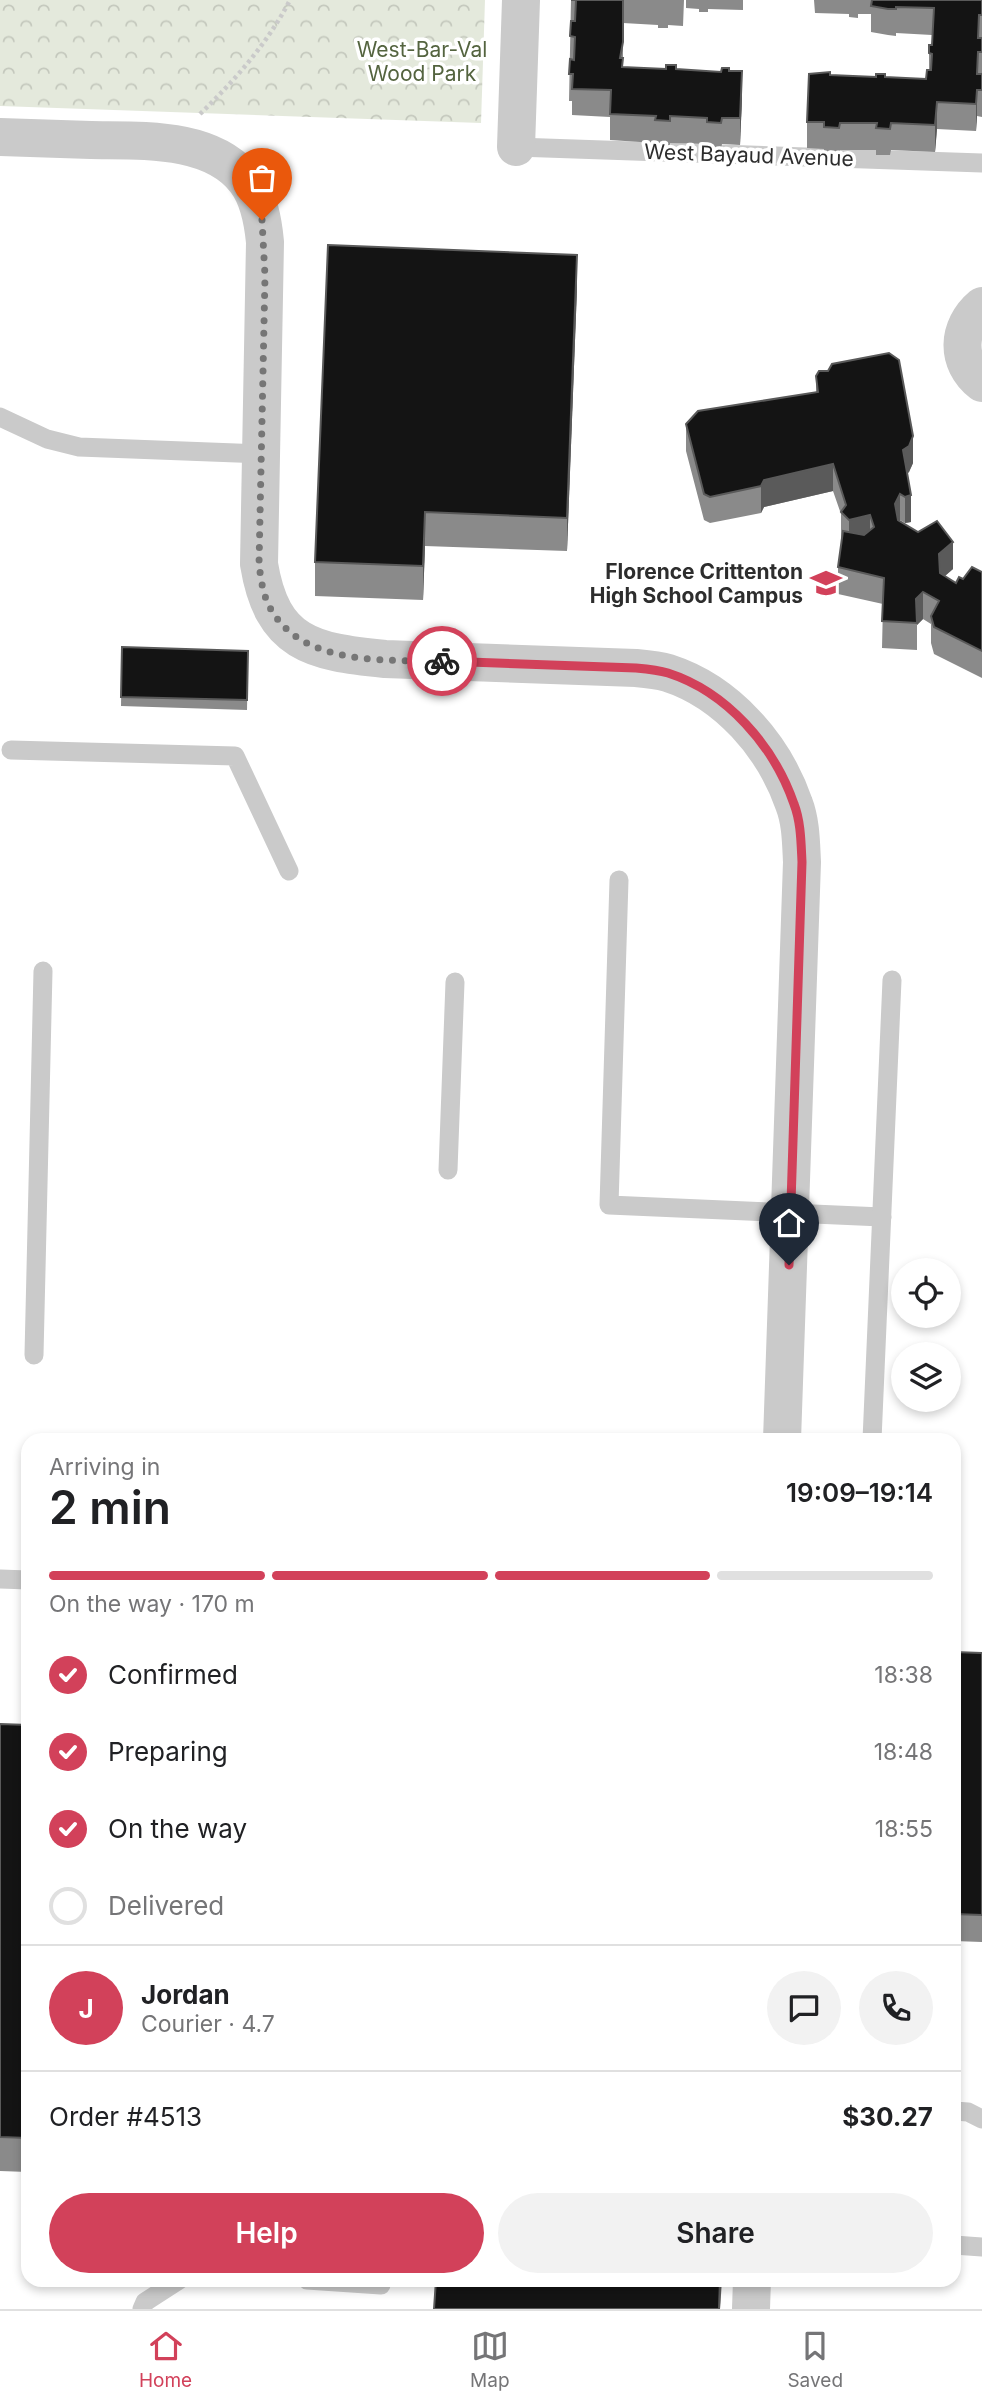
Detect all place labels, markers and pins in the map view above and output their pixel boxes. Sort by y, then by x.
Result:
pin [232,148,292,220]
place label: Florence Crittenton High School Campus [590,559,803,608]
school or university icon: Florence Crittenton High School Campus [809,566,843,600]
pin [759,1193,819,1265]

